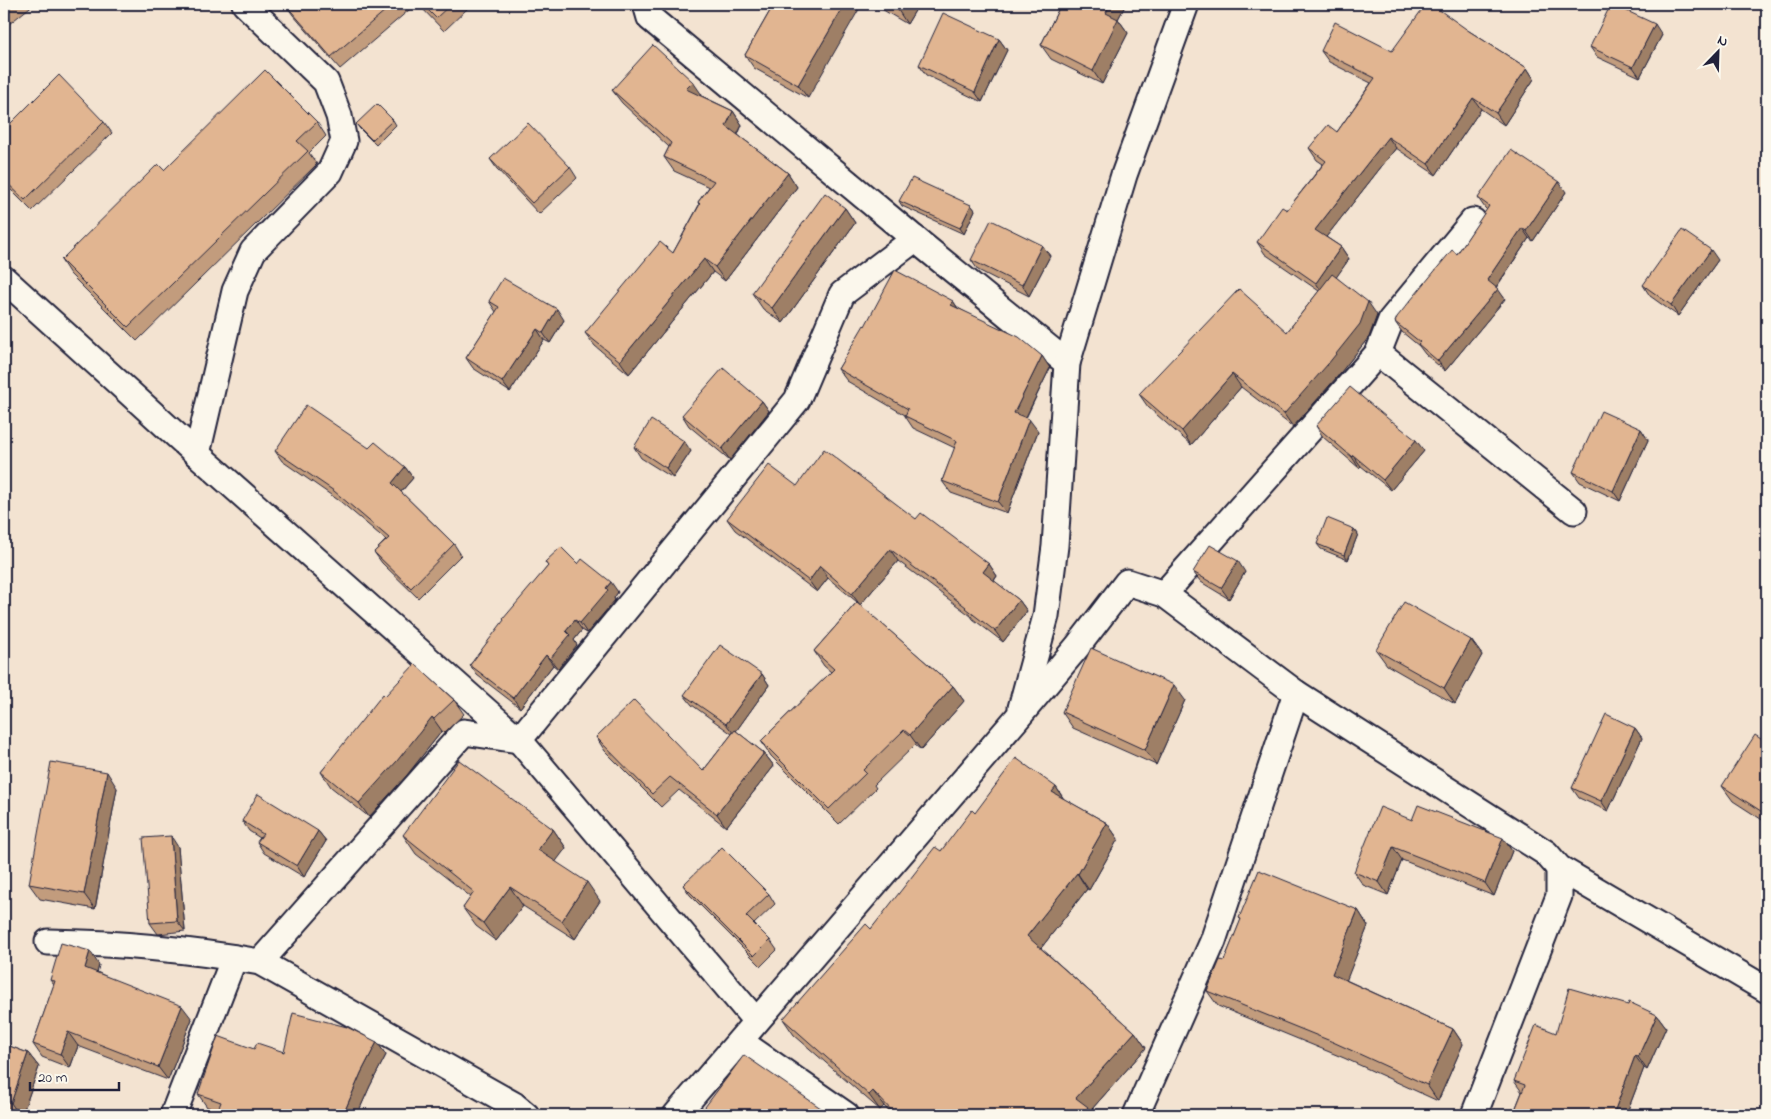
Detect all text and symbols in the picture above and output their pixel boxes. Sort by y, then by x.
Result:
north arrow [1694,28,1744,78]
text: N [1714,30,1731,53]
scale bar [30,1059,119,1091]
text: 20 m [38,1067,68,1089]

